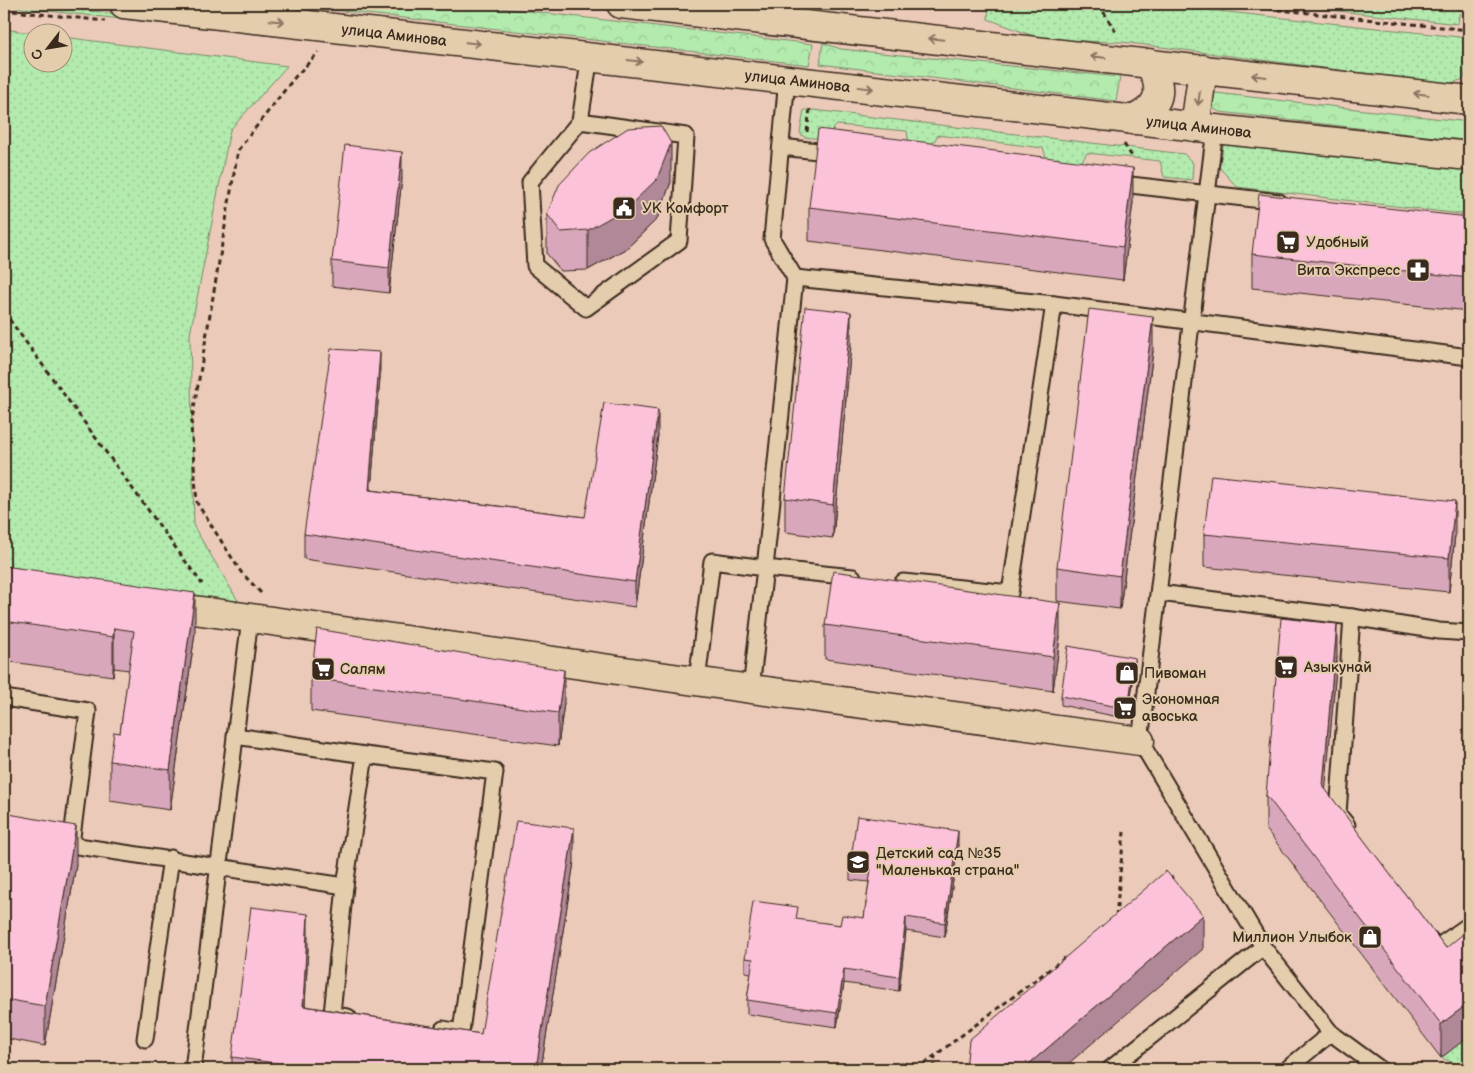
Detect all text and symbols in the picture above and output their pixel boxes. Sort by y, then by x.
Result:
one-way arrow [269,16,285,26]
street label: улица Аминова [340,19,448,50]
north arrow [22,22,72,72]
one-way arrow [929,34,945,44]
one-way arrow [465,38,481,48]
text: С [27,46,47,63]
one-way arrow [1090,52,1106,62]
one-way arrow [627,56,643,66]
street label: улица Аминова [744,66,851,97]
one-way arrow [1252,71,1268,81]
one-way arrow [857,83,873,93]
one-way arrow [1413,89,1429,99]
one-way arrow [1194,90,1204,106]
street label: улица Аминова [1145,112,1253,142]
public building icon: УК Комфорт [611,195,637,221]
place label: УК Комфорт [642,199,728,218]
supermarket icon: Удобный [1275,229,1301,255]
place label: Удобный [1306,233,1369,252]
pharmacy icon: Вита Экспресс [1405,257,1431,283]
place label: Вита Экспресс [1297,261,1401,280]
supermarket icon: Азыкунай [1273,654,1299,680]
supermarket icon: Салям [310,656,336,682]
place label: Азыкунай [1303,658,1372,677]
place label: Салям [340,660,386,679]
shop icon: Пивоман [1114,660,1140,686]
place label: Пивоман [1144,664,1207,683]
place label: Экономная авоська [1142,690,1220,726]
supermarket icon: Экономная авоська [1112,695,1138,721]
place label: Детский сад №35 "Маленькая страна" [876,844,1019,880]
school or university icon: Детский сад №35 "Маленькая страна" [845,849,871,875]
shop icon: Миллион Улыбок [1357,924,1383,950]
place label: Миллион Улыбок [1232,928,1352,947]

